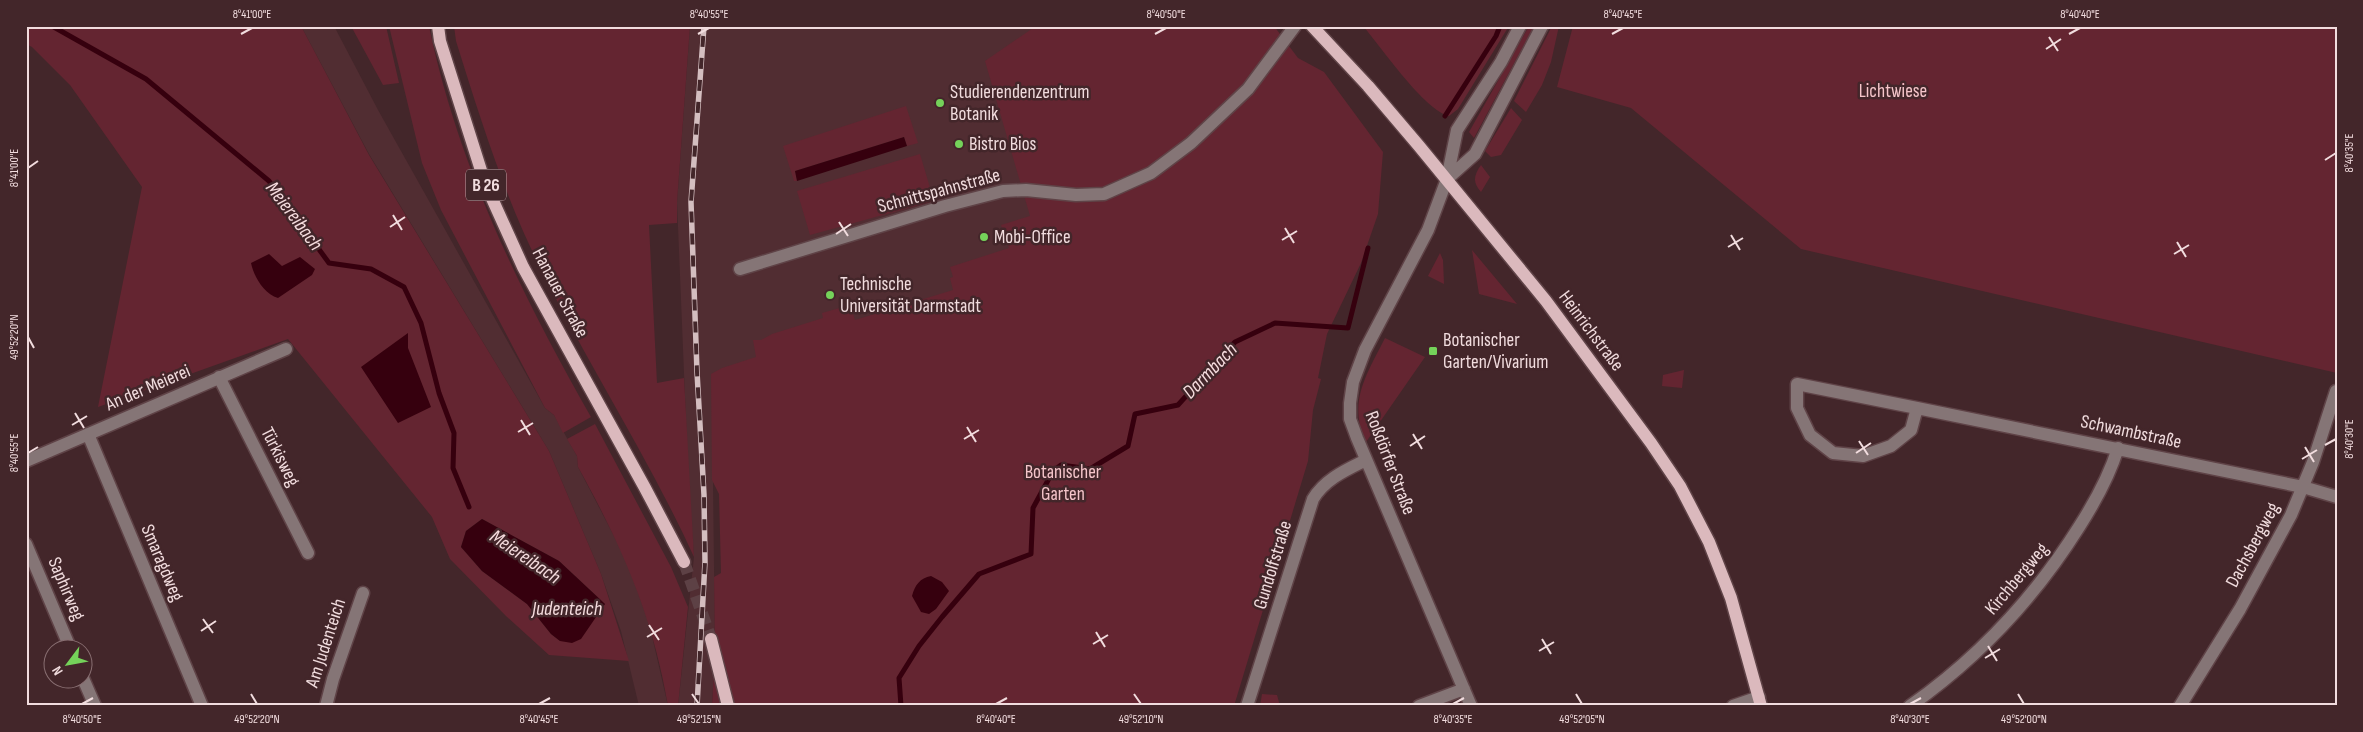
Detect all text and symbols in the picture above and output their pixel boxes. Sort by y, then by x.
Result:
text: 8°41'00"E [233,7,271,22]
text: 8°40'55"E [690,7,728,22]
text: 8°40'50"E [1146,7,1186,22]
text: 8°40'45"E [1604,7,1643,22]
text: 8°40'40"E [2060,7,2100,22]
park label: Lichtwiese [1859,80,1927,103]
place label: Studierendenzentrum Botanik [950,81,1089,126]
marker: Studierendenzentrum Botanik [934,97,946,109]
place label: Bistro Bios [969,133,1037,156]
text: 8°40'35"E [2342,133,2357,172]
marker: Bistro Bios [953,138,965,150]
text: 8°41'00"E [7,149,22,187]
street label: Schnittspahnstraße [875,164,1003,218]
road number: B 26 [466,170,506,200]
water label: Meiereibach [260,177,328,255]
place label: Mobi-Office [994,226,1071,249]
marker: Mobi-Office [978,231,990,243]
street label: Hanauer Straße [527,244,593,342]
place label: Technische Universität Darmstadt [840,273,981,318]
street label: Heinrichstraße [1553,286,1629,376]
marker: Technische Universität Darmstadt [824,289,836,301]
text: 49°52'20"N [7,314,22,360]
place label: Botanischer Garten/Vivarium [1443,329,1548,374]
water label: Darmbach [1178,338,1242,404]
marker: Botanischer Garten/Vivarium [1427,345,1439,357]
street label: An der Meierei [101,360,194,417]
street label: Roßdörfer Straße [1360,408,1420,518]
street label: Schwambstraße [2079,410,2183,454]
text: 8°40'30"E [2342,419,2357,459]
street label: Türkisweg [255,424,305,491]
text: 8°40'55"E [7,434,22,472]
park label: Botanischer Garten [1025,461,1102,506]
street label: Dachsbergweg [2221,498,2285,591]
street label: Gundolfstraße [1249,518,1297,612]
street label: Smaragdweg [136,521,189,605]
water label: Meiereibach [485,525,565,589]
street label: Kirchbergweg [1980,538,2054,620]
street label: Saphirweg [42,554,90,624]
street label: Am Judenteich [301,596,351,691]
water label: Judenteich [531,597,602,621]
north arrow [42,640,92,690]
text: N [48,663,67,678]
text: 8°40'50"E [62,712,102,727]
text: 49°52'20"N [234,712,280,727]
text: 8°40'45"E [520,712,559,727]
text: 49°52'15"N [677,712,721,727]
text: 8°40'40"E [976,712,1016,727]
text: 49°52'10"N [1119,712,1163,727]
text: 8°40'35"E [1434,712,1473,727]
text: 49°52'05"N [1559,712,1605,727]
text: 8°40'30"E [1890,712,1930,727]
text: 49°52'00"N [2001,712,2047,727]

